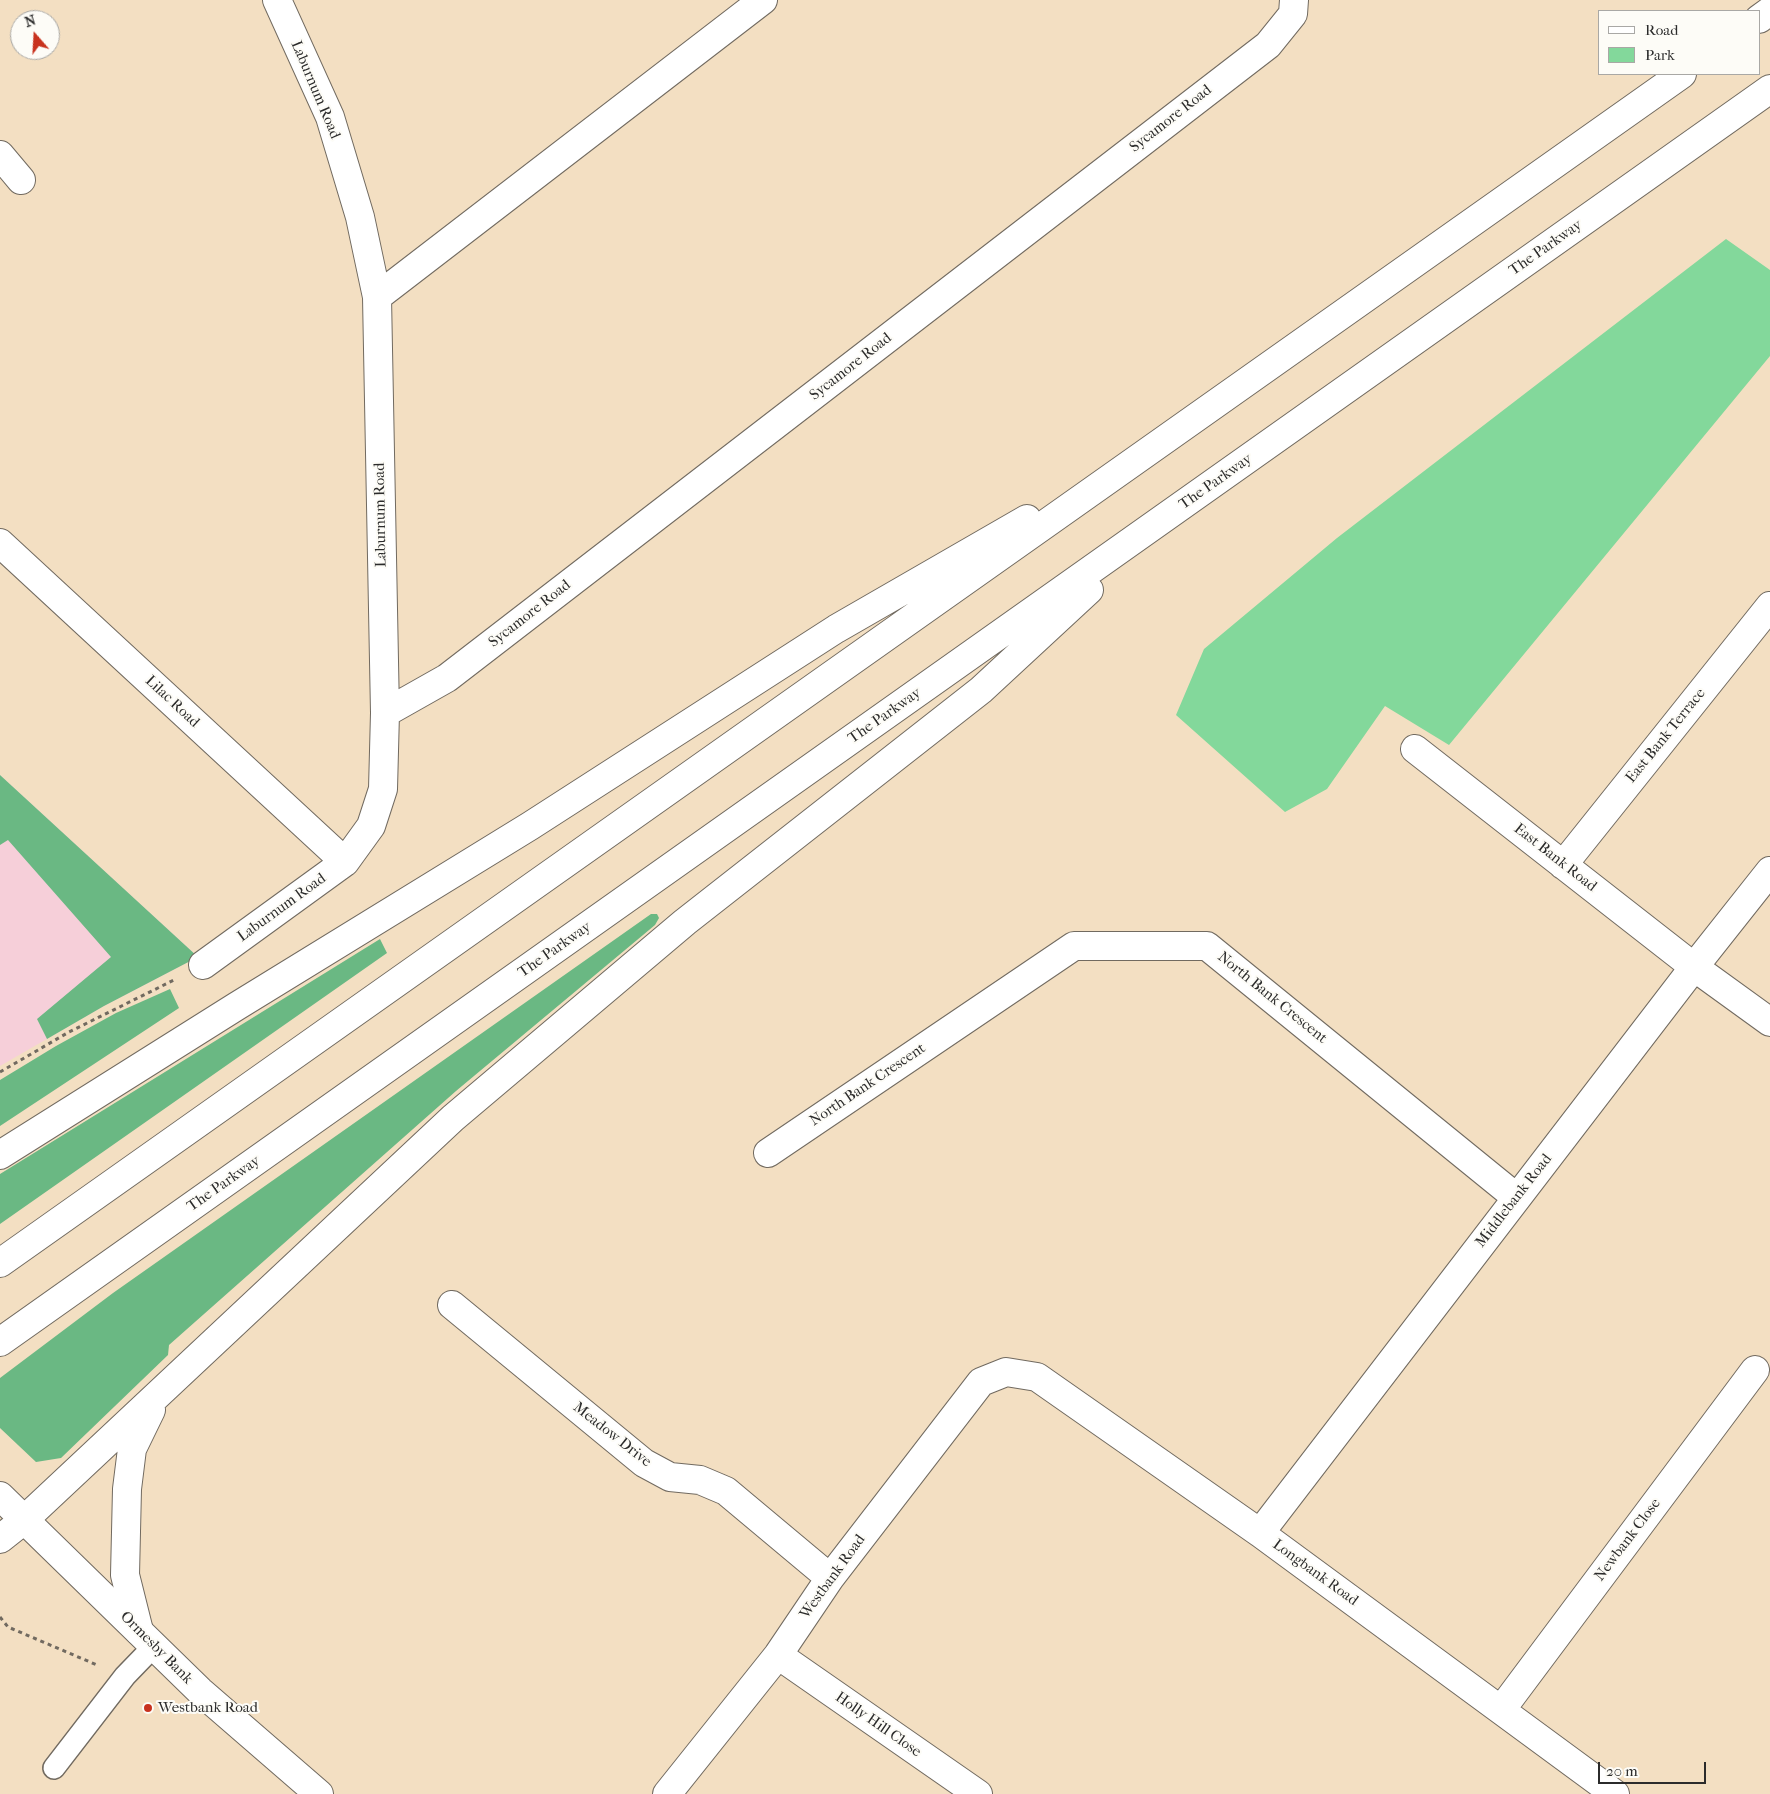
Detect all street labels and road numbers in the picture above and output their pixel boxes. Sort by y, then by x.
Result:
street label: Laburnum Road [286,38,344,142]
street label: Sycamore Road [1126,81,1216,157]
street label: The Parkway [1506,216,1586,280]
street label: Sycamore Road [806,329,896,405]
street label: The Parkway [1176,450,1256,514]
street label: Laburnum Road [371,462,391,568]
street label: Sycamore Road [485,576,575,652]
street label: Lilac Road [141,672,203,732]
street label: The Parkway [845,684,925,748]
street label: East Bank Terrace [1622,685,1710,787]
street label: East Bank Road [1510,820,1600,896]
street label: Laburnum Road [234,870,330,946]
street label: The Parkway [515,918,595,982]
street label: North Bank Crescent [1214,948,1330,1048]
street label: North Bank Crescent [807,1040,929,1130]
street label: Middlebank Road [1472,1151,1556,1251]
street label: The Parkway [184,1152,264,1216]
street label: Meadow Drive [569,1399,655,1471]
street label: Newbank Close [1591,1495,1665,1585]
street label: Westbank Road [796,1531,870,1623]
street label: Longbank Road [1269,1536,1361,1610]
street label: Ormesby Bank [116,1608,196,1688]
street label: Holly Hill Close [832,1689,924,1761]

